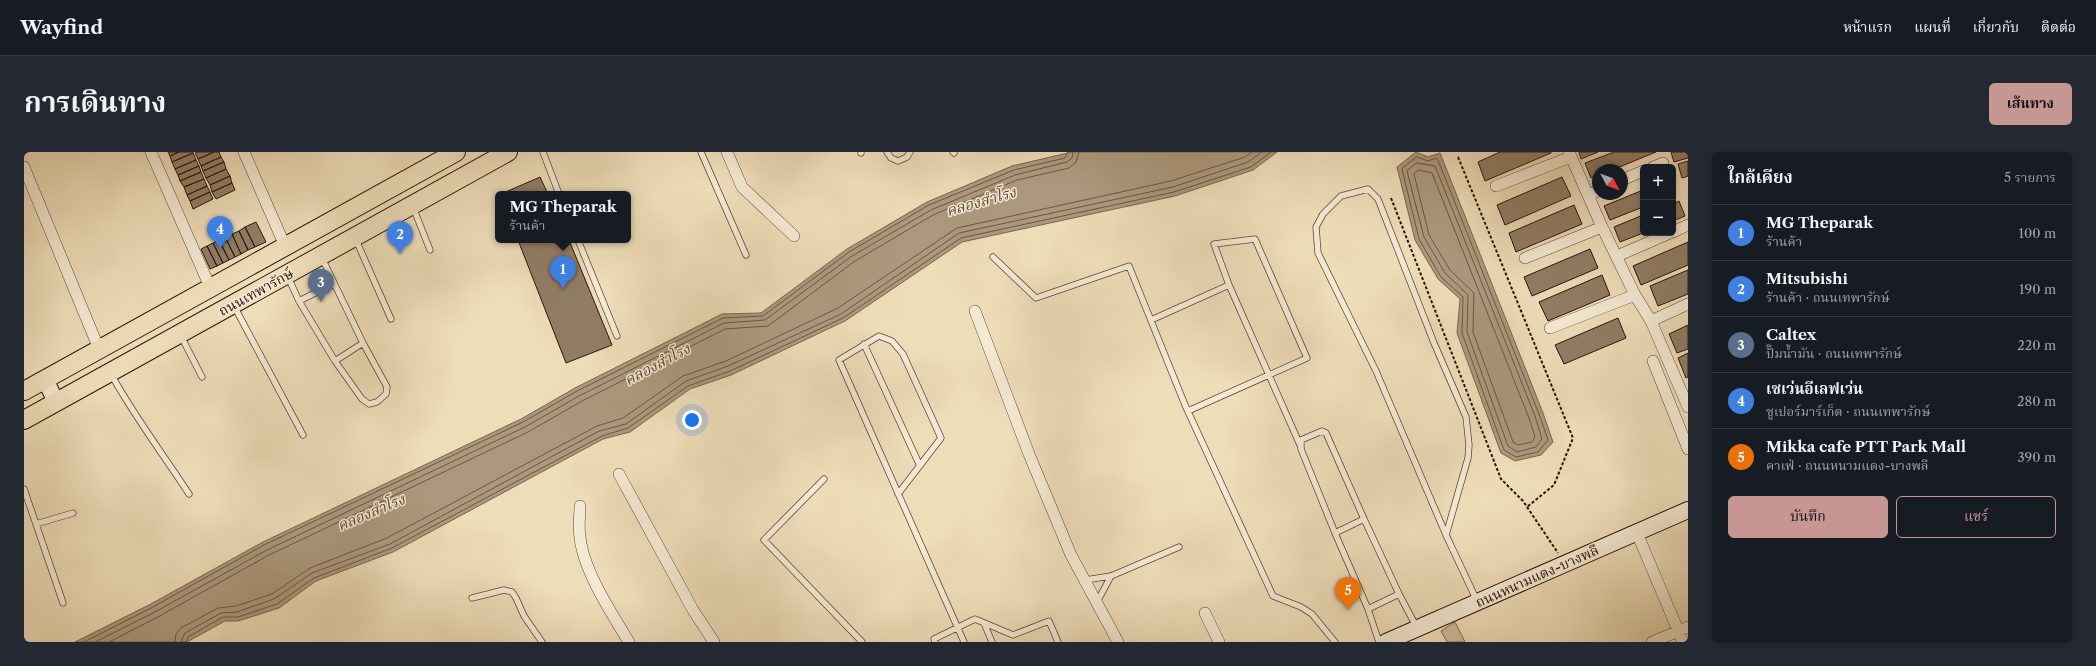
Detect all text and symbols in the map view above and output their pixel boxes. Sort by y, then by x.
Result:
text: Wayfind [20,16,103,39]
text: หน้าแรก [1843,18,1892,36]
text: แผนที่ [1914,18,1951,36]
text: เกี่ยวกับ [1973,18,2019,36]
text: ติดต่อ [2041,18,2076,36]
button: เส้นทาง [1989,83,2072,125]
text: การเดินทาง [24,85,166,119]
north arrow [1592,164,1628,200]
map controls [1640,164,1676,236]
button: + [1640,164,1676,200]
text: ใกล้เคียง [1728,167,1793,187]
text: 5 รายการ [2004,169,2056,185]
water label: คลองสำโรง [944,181,1019,220]
popup [495,191,631,243]
text: MG Theparak [509,197,617,216]
button: − [1640,200,1676,236]
text: MG Theparak [1766,213,1873,232]
pin: 4 [207,216,233,249]
text: ร้านค้า [509,217,546,233]
pin: 2 [387,221,413,254]
text: 1 [1738,225,1744,241]
text: 100 m [2018,225,2056,241]
text: ร้านค้า [1766,233,1802,249]
pin: 1 [550,256,576,289]
street label: ถนนเทพารักษ์ [215,264,297,320]
pin: 3 [308,269,334,302]
text: Mitsubishi [1766,269,1848,288]
text: 2 [1737,281,1745,297]
text: 190 m [2019,281,2056,297]
text: ร้านค้า · ถนนเทพารักษ์ [1766,289,1890,305]
text: Caltex [1766,325,1816,344]
text: 3 [1737,337,1745,353]
text: 220 m [2017,337,2056,353]
water label: คลองสำโรง [620,338,694,389]
text: ปั๊มน้ำมัน · ถนนเทพารักษ์ [1766,345,1902,361]
text: เซเว่นอีเลฟเว่น [1766,379,1863,398]
text: 4 [1737,393,1745,409]
text: 280 m [2017,393,2056,409]
text: ซูเปอร์มาร์เก็ต · ถนนเทพารักษ์ [1766,403,1930,419]
your location [682,410,702,430]
text: Mikka cafe PTT Park Mall [1766,437,1966,456]
text: 5 [1737,449,1745,465]
text: 390 m [2017,449,2056,465]
text: คาเฟ่ · ถนนหนามแดง-บางพลี [1766,457,1929,473]
water label: คลองสำโรง [334,488,408,535]
button: บันทึก [1728,496,1888,538]
button: แชร์ [1896,496,2056,538]
street label: ถนนหนามแดง-บางพลี [1473,541,1601,611]
pin: 5 [1335,577,1361,610]

